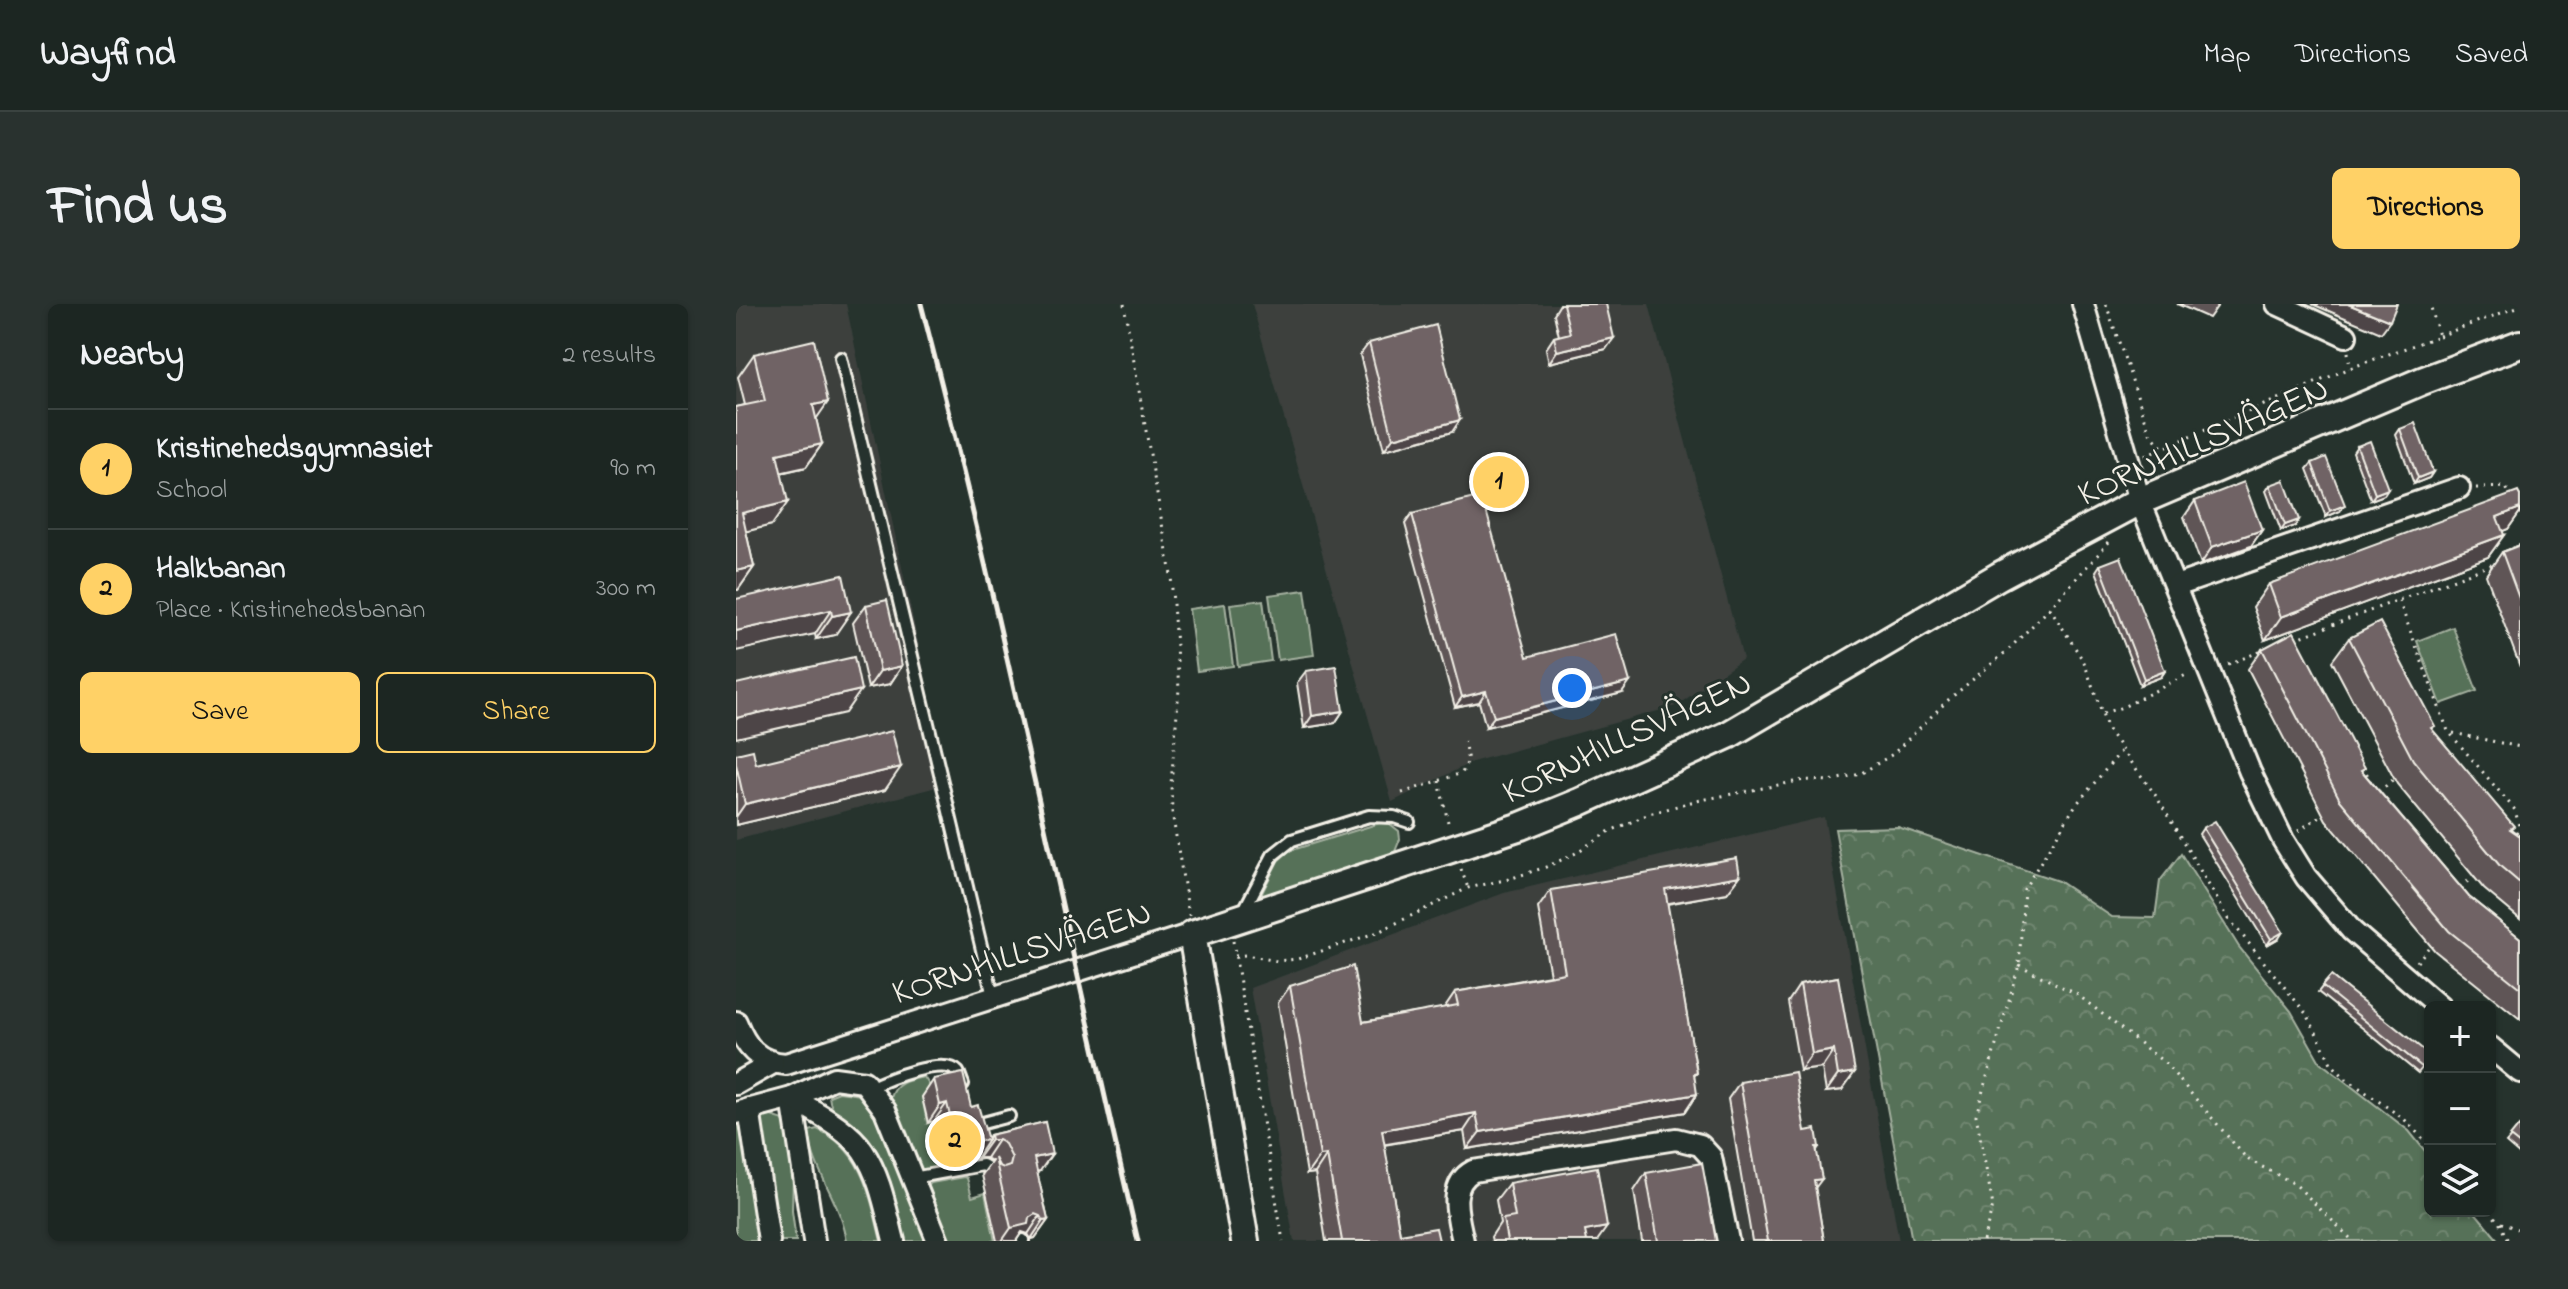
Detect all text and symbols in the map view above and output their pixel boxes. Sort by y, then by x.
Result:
text: Wayfind [40,27,176,83]
text: Map [2203,35,2251,76]
text: Directions [2295,35,2411,76]
text: Saved [2455,35,2528,76]
text: Find us [48,168,228,249]
button: Directions [2332,168,2520,249]
text: Nearby [80,331,184,381]
text: 2 results [563,337,656,375]
street label: KORNHILLSVÄGEN [2070,364,2338,522]
text: Kristinehedsgymnasiet [156,428,433,472]
text: 1 [102,450,110,488]
text: 90 m [610,450,656,488]
pin: 1 [1473,452,1525,512]
text: School [156,472,227,510]
text: Halkbanan [156,548,286,592]
text: 2 [100,570,112,608]
text: 300 m [596,570,656,608]
text: Place · Kristinehedsbanan [156,592,425,630]
street label: KORNHILLSVÄGEN [1494,658,1761,820]
your location [1552,668,1592,708]
button: Save [80,672,360,753]
button: Share [376,672,656,753]
street label: KORNHILLSVÄGEN [886,887,1159,1021]
map controls [2424,1001,2496,1217]
button: + [2424,1001,2496,1073]
button: − [2424,1073,2496,1145]
pin: 2 [929,1111,981,1171]
button: layers [2424,1145,2496,1217]

